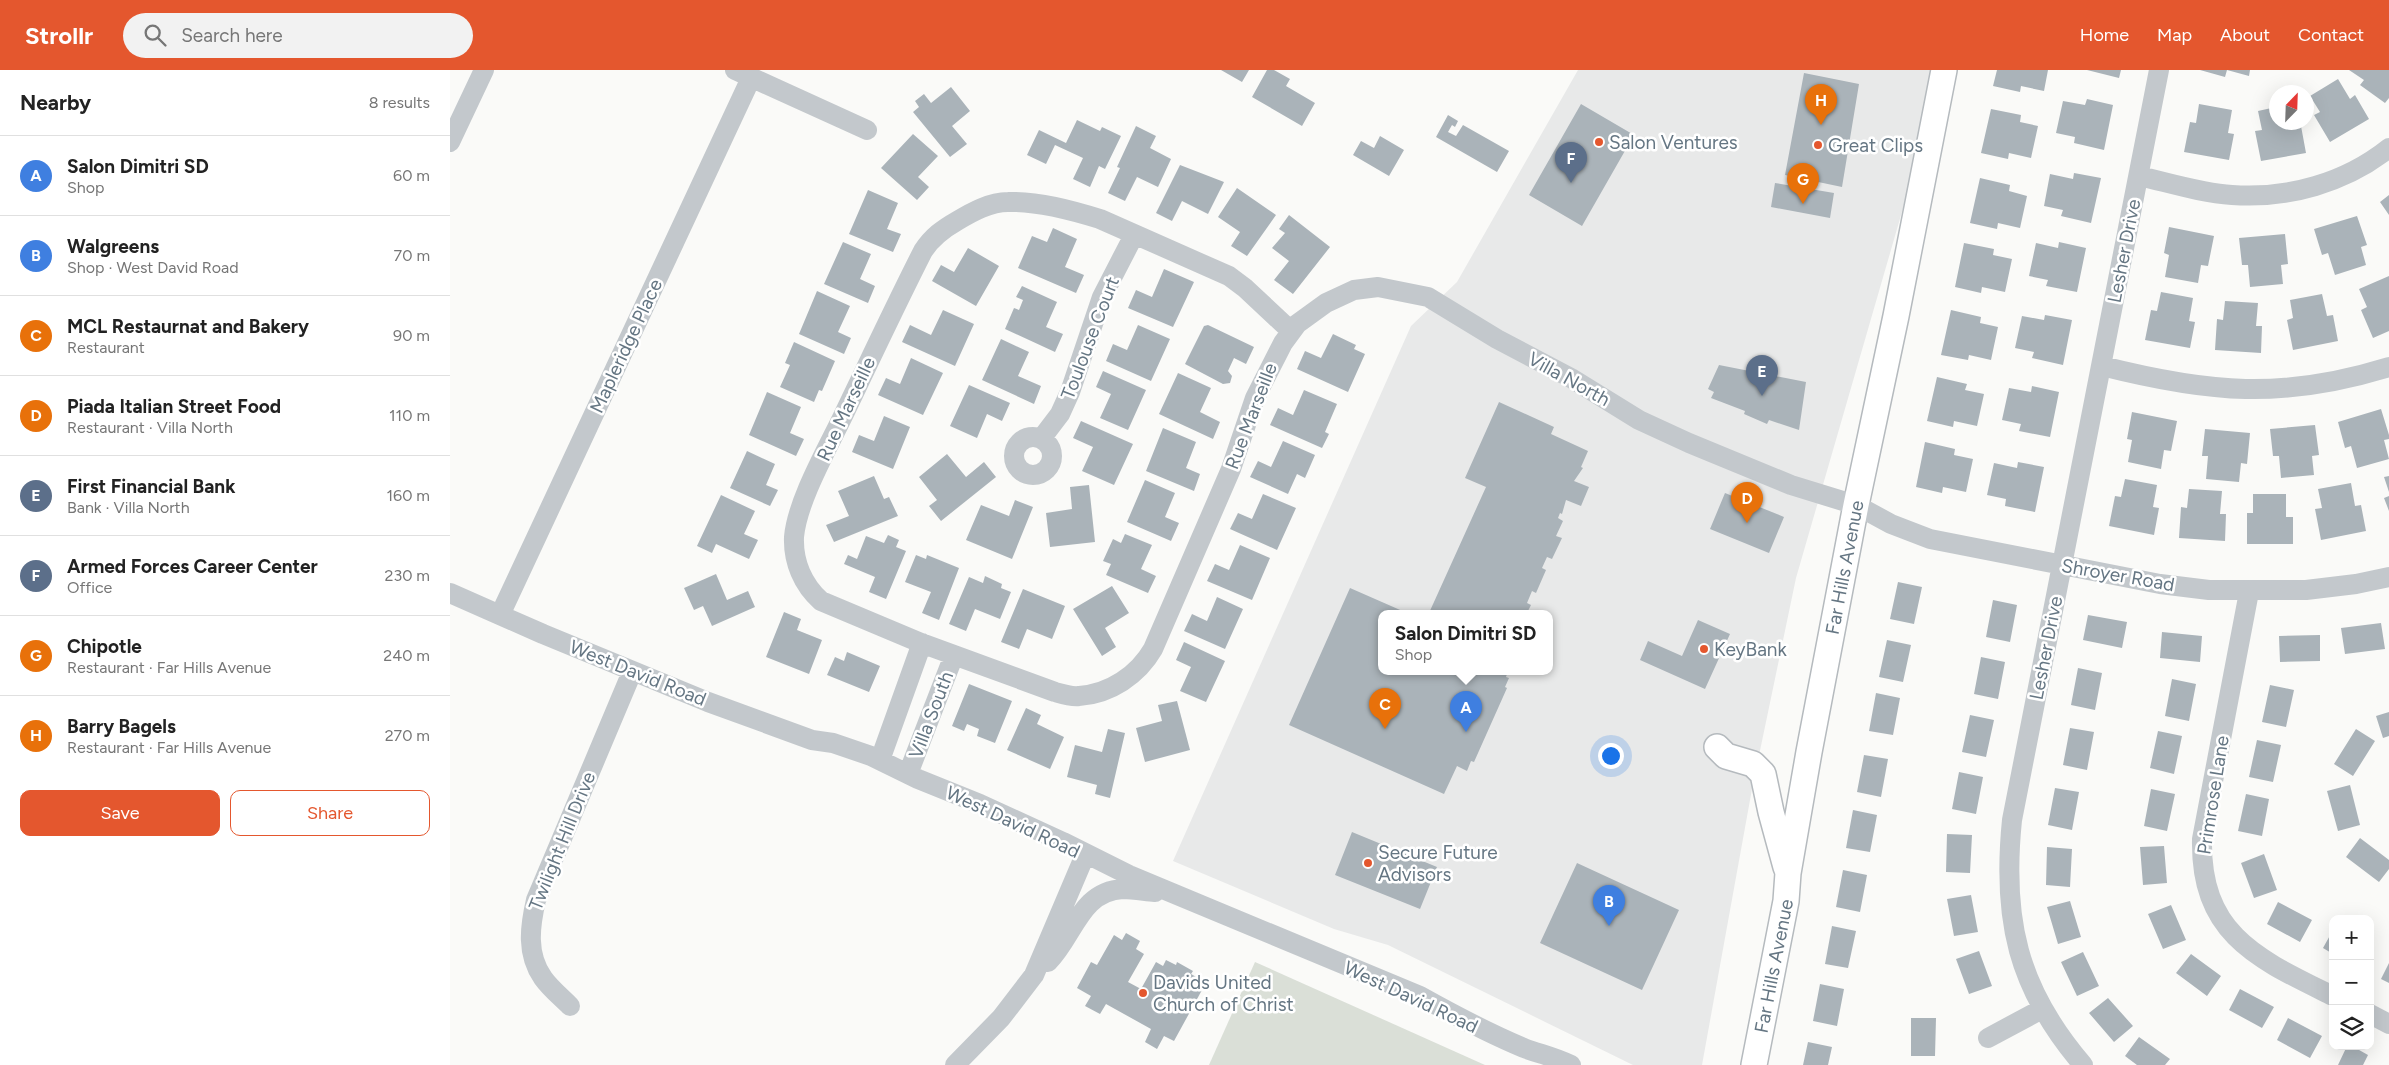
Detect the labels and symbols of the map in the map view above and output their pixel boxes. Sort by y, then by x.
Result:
pin: H [1805,84,1837,125]
north arrow [2269,85,2314,130]
place label: Salon Ventures [1609,131,1738,154]
place label: Great Clips [1828,134,1923,157]
marker: Salon Ventures [1593,136,1605,148]
marker: Great Clips [1812,139,1824,151]
pin: F [1555,142,1587,183]
pin: G [1787,163,1819,204]
street label: Lesher Drive [2103,197,2145,305]
street label: Toulouse Court [1056,273,1124,403]
street label: Mapleridge Place [585,275,667,417]
street label: Villa North [1524,347,1614,411]
street label: Rue Marseille [812,353,880,465]
pin: E [1746,355,1778,396]
street label: Rue Marseille [1220,360,1282,472]
pin: D [1731,482,1763,523]
street label: Far Hills Avenue [1820,498,1868,636]
street label: Shroyer Road [2060,554,2176,596]
street label: Lesher Drive [2025,594,2067,702]
street label: West David Road [566,635,710,711]
place label: KeyBank [1714,638,1787,661]
marker: KeyBank [1698,643,1710,655]
street label: Villa South [904,668,958,762]
pin: C [1369,688,1401,729]
pin: A [1450,691,1482,732]
street label: Primrose Lane [2192,734,2234,856]
your location [1598,743,1624,769]
street label: Twilight Hill Drive [524,768,600,914]
street label: West David Road [942,781,1084,863]
place label: Secure Future Advisors [1378,841,1498,886]
marker: Secure Future Advisors [1362,857,1374,869]
pin: B [1593,885,1625,926]
street label: Far Hills Avenue [1749,897,1798,1035]
street label: West David Road [1340,956,1482,1038]
place label: Davids United Church of Christ [1153,971,1294,1016]
marker: Davids United Church of Christ [1137,987,1149,999]

